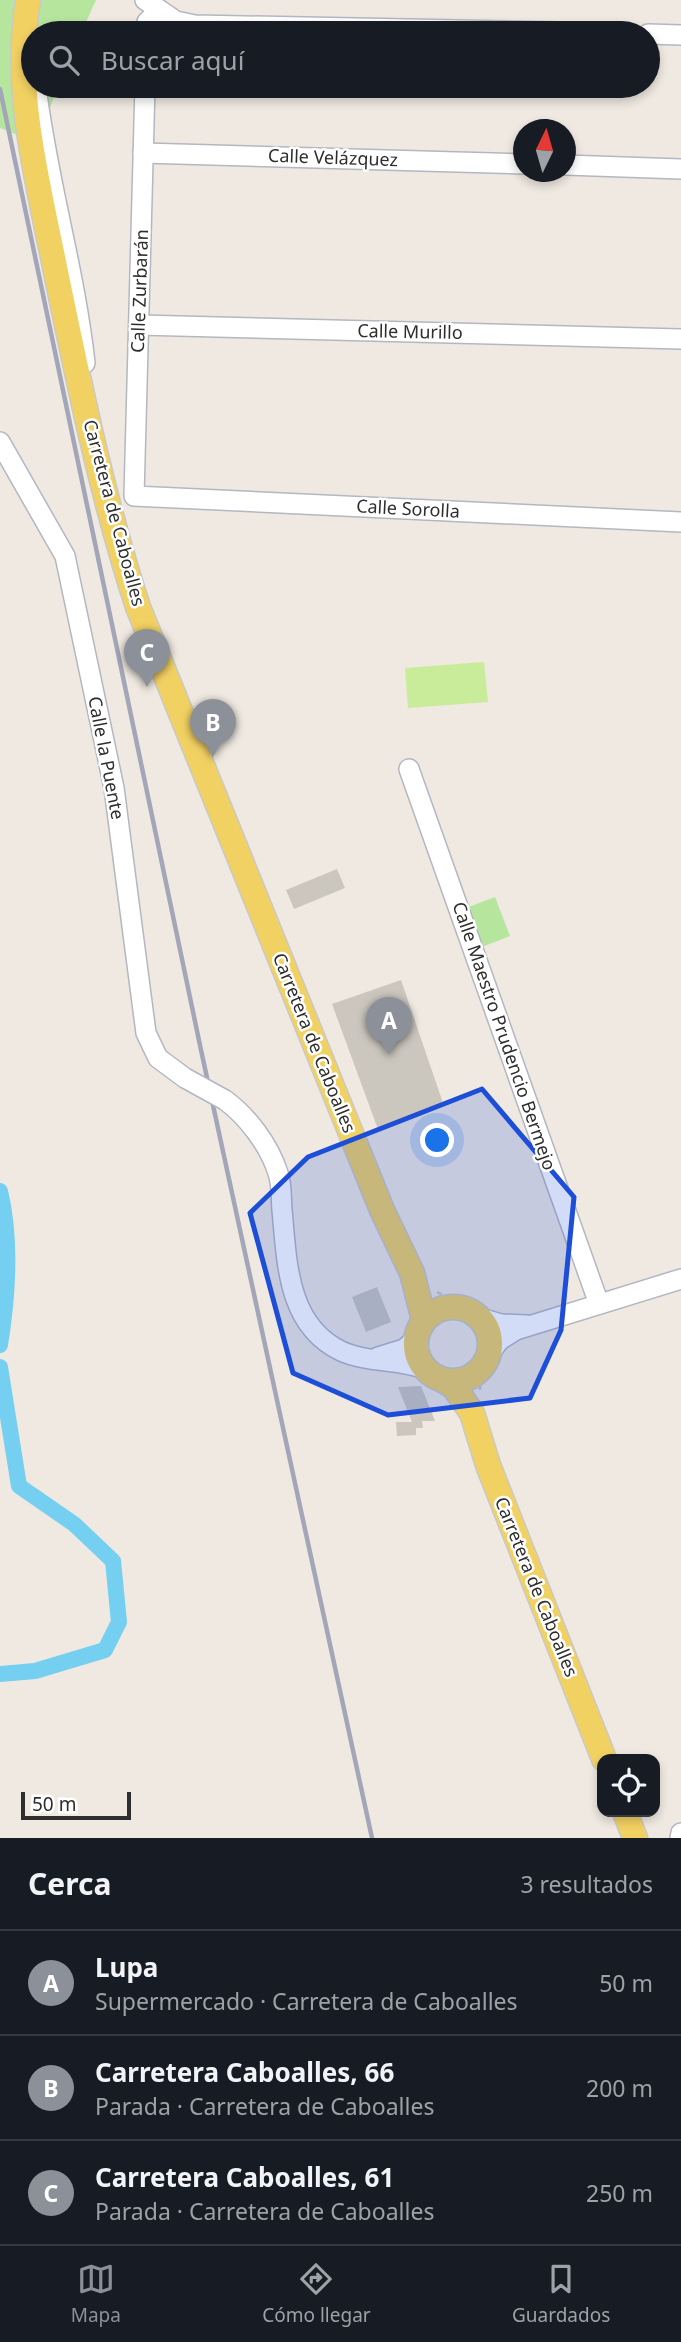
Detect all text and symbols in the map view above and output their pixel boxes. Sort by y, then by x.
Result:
search box [21,21,660,98]
icon: search [45,41,83,79]
text: Buscar aquí [101,42,244,78]
north arrow [513,119,576,182]
street label: Calle Velázquez [268,143,398,171]
street label: Calle Zurbarán [125,229,153,353]
street label: Calle Murillo [357,318,463,344]
street label: Carretera de Caboalles [79,417,151,609]
street label: Calle Sorolla [356,493,460,523]
pin: C [124,629,170,687]
street label: Calle la Puente [83,694,131,821]
pin: B [190,699,236,757]
street label: Calle Maestro Prudencio Bermejo [448,898,562,1173]
street label: Carretera de Caboalles [268,949,362,1136]
pin: A [366,997,412,1055]
your location [420,1123,454,1157]
street label: Carretera de Caboalles [490,1493,584,1680]
map controls [597,1754,660,1817]
button: locate [597,1754,660,1817]
scale bar [21,1789,131,1821]
text: 50 m [32,1791,76,1817]
text: Cerca [28,1863,111,1904]
text: 3 resultados [520,1868,653,1900]
text: Lupa [95,1949,158,1985]
text: A [43,1967,59,1999]
text: 50 m [599,1967,653,1999]
text: Supermercado · Carretera de Caboalles [95,1985,518,2017]
text: Carretera Caboalles, 66 [95,2054,394,2090]
text: B [43,2072,59,2104]
text: 200 m [586,2072,653,2104]
text: Parada · Carretera de Caboalles [95,2090,434,2122]
text: Carretera Caboalles, 61 [95,2159,394,2195]
text: C [44,2177,58,2209]
text: 250 m [586,2177,653,2209]
text: Parada · Carretera de Caboalles [95,2195,434,2227]
tab: Mapa [71,2260,121,2328]
tab: Cómo llegar [262,2260,371,2328]
tab: Guardados [512,2260,610,2328]

